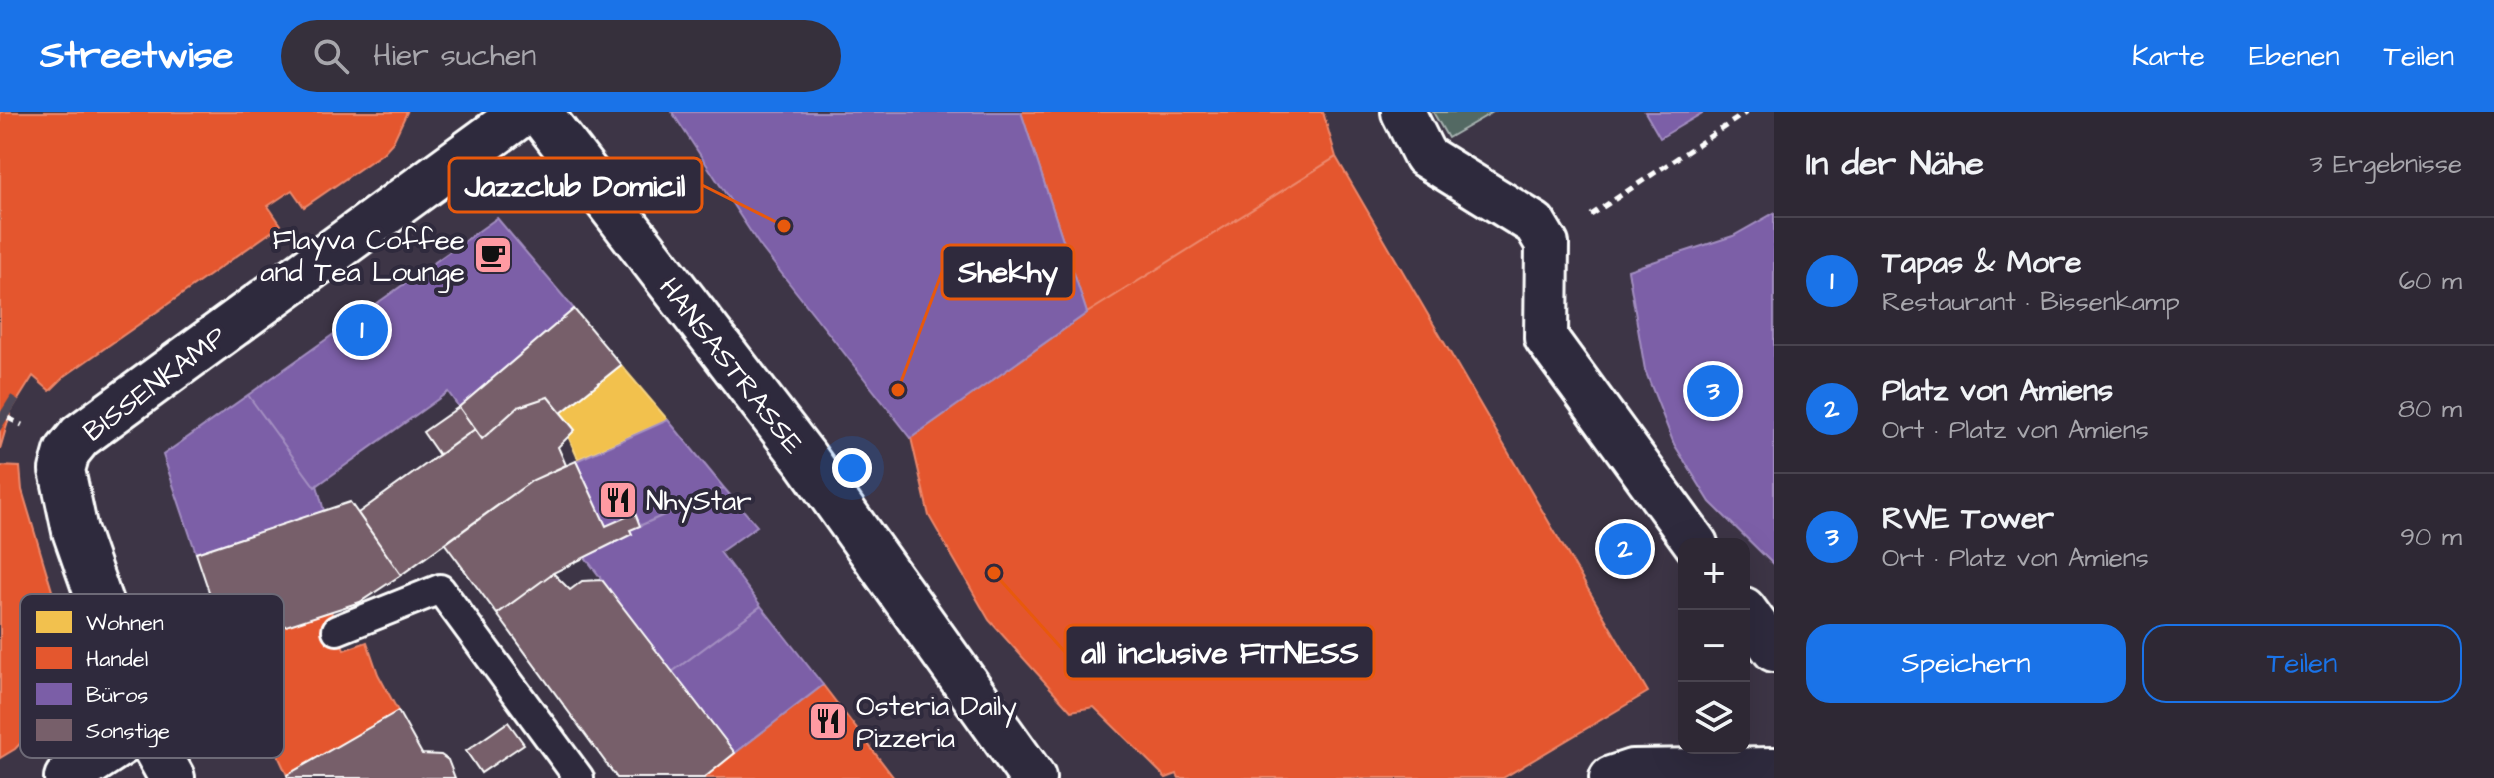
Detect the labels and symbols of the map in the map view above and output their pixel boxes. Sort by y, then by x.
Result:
callout: Jazzclub Domicil [449,158,702,212]
text: Jazzclub Domicil [463,166,686,208]
place label: Flayva Coffee and Tea Lounge [260,221,465,293]
cafe icon: Flayva Coffee and Tea Lounge [472,234,514,276]
callout: Shekhy [942,245,1074,299]
text: Shekhy [957,252,1059,296]
street label: HANSASTRASSE [649,269,812,463]
pin: 1 [336,300,388,360]
street label: BISSENKAMP [75,317,235,451]
pin: 3 [1687,361,1739,421]
your location [832,448,872,488]
restaurant icon: NhyStar [597,479,639,521]
place label: NhyStar [646,482,752,523]
pin: 2 [1599,519,1651,579]
legend [20,594,284,758]
text: Wohnen [86,608,164,639]
callout: all inclusive FITNESS [1065,625,1374,679]
text: all inclusive FITNESS [1081,633,1359,675]
text: Handel [86,644,148,675]
text: Büros [86,680,148,711]
place label: Osteria Daily Pizzeria [856,687,1017,758]
restaurant icon: Osteria Daily Pizzeria [807,700,849,742]
text: Sonstige [86,716,170,748]

